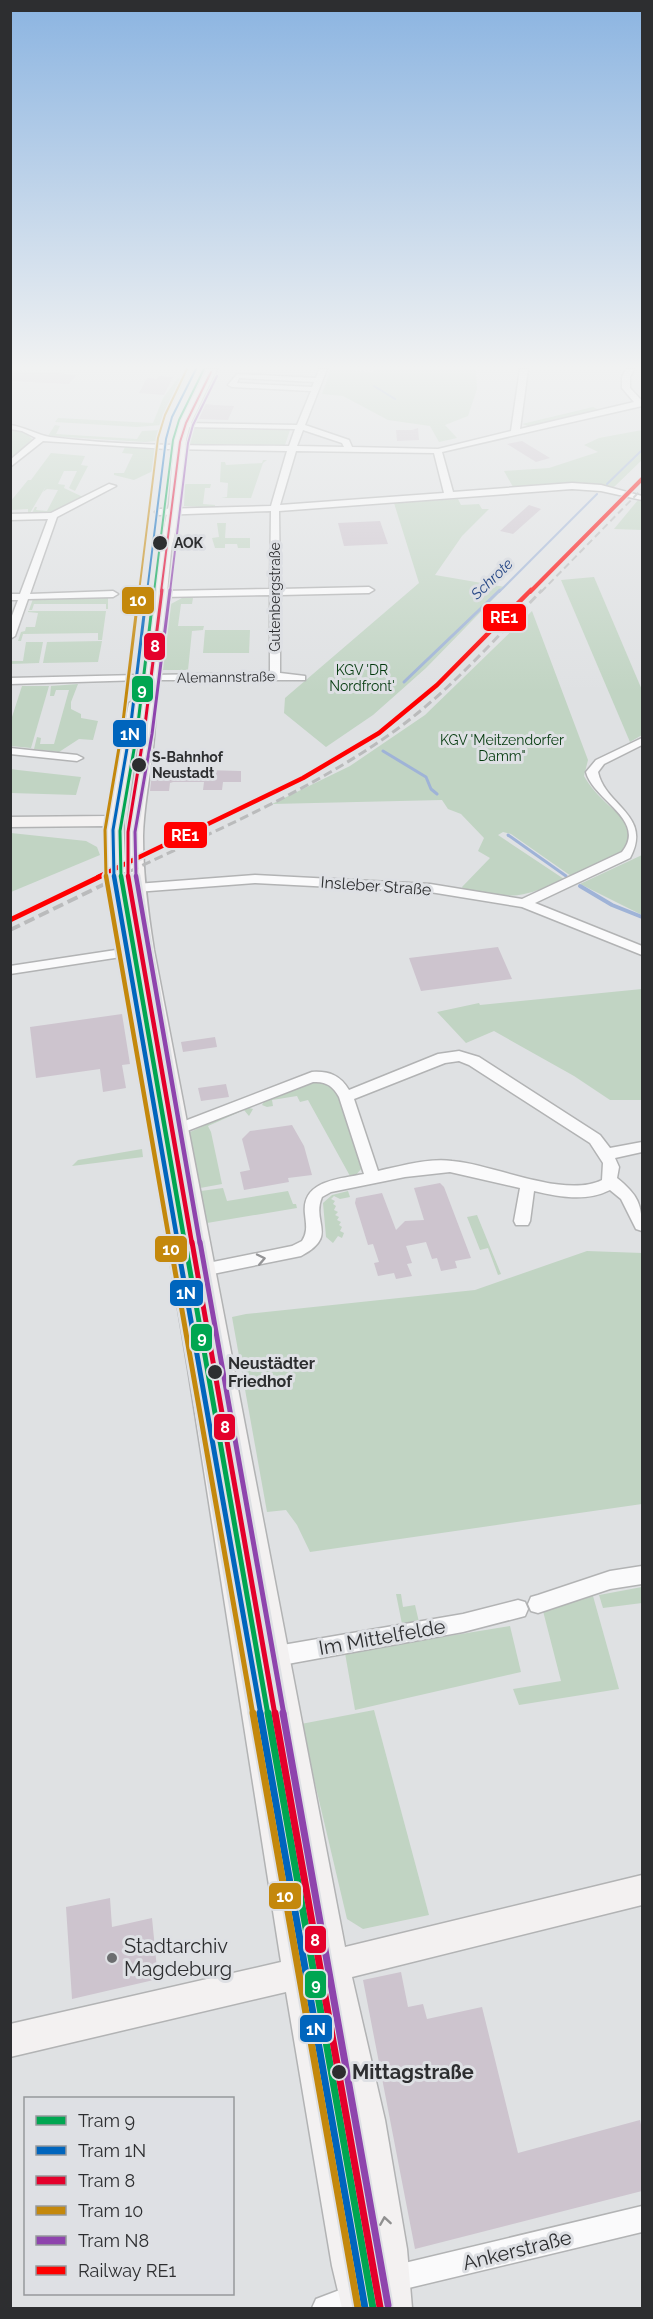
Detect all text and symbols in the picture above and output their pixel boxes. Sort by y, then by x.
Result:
marker: AOK [151,534,169,552]
place label: AOK [174,535,204,551]
street label: Gutenbergstraße [267,542,283,652]
water label: Schrote [467,555,517,604]
line badge: 10 [121,586,155,615]
text: 10 [129,591,147,610]
line badge: RE1 [482,603,527,632]
text: RE1 [490,608,518,627]
line badge: 8 [143,632,166,661]
text: 8 [150,637,160,656]
park label: KGV 'DR Nordfront' [329,662,395,694]
street label: Alemannstraße [177,668,275,686]
line badge: 9 [131,675,154,703]
text: 9 [137,680,147,699]
line badge: 1N [112,719,147,748]
text: 1N [120,725,140,744]
park label: KGV 'Meitzendorfer Damm" [440,732,564,764]
place label: S-Bahnhof Neustadt [152,749,224,781]
marker: S-Bahnhof Neustadt [130,756,148,774]
line badge: RE1 [163,821,208,849]
text: RE1 [171,826,199,845]
street label: Insleber Straße [320,873,432,899]
line badge: 10 [154,1235,188,1263]
text: 10 [162,1240,180,1259]
one-way arrow [255,1253,265,1266]
line badge: 1N [169,1279,204,1307]
text: 1N [176,1284,196,1303]
line badge: 9 [190,1323,213,1352]
text: 9 [197,1328,207,1347]
place label: Neustädter Friedhof [228,1354,315,1391]
marker: Neustädter Friedhof [206,1363,224,1381]
line badge: 8 [213,1413,236,1441]
text: 8 [220,1418,230,1437]
street label: Im Mittelfelde [317,1614,448,1660]
line badge: 10 [268,1882,302,1910]
text: 10 [276,1887,294,1906]
line badge: 8 [304,1925,327,1954]
text: 8 [310,1931,320,1950]
place label: Stadtarchiv Magdeburg [124,1934,232,1981]
marker: Stadtarchiv Magdeburg [105,1951,119,1965]
line badge: 9 [304,1970,327,1999]
text: 9 [311,1975,321,1994]
line badge: 1N [299,2014,333,2043]
text: 1N [306,2020,326,2039]
place label: Mittagstraße [352,2060,474,2084]
marker: Mittagstraße [330,2063,348,2081]
legend [24,2097,234,2295]
text: Tram 9 [78,2110,135,2131]
text: Tram 1N [78,2140,146,2161]
text: Tram 8 [78,2170,135,2191]
text: Tram 10 [78,2200,143,2221]
one-way arrow [379,2216,392,2226]
street label: Ankerstraße [460,2225,574,2275]
text: Tram N8 [78,2230,149,2251]
text: Railway RE1 [78,2260,176,2281]

